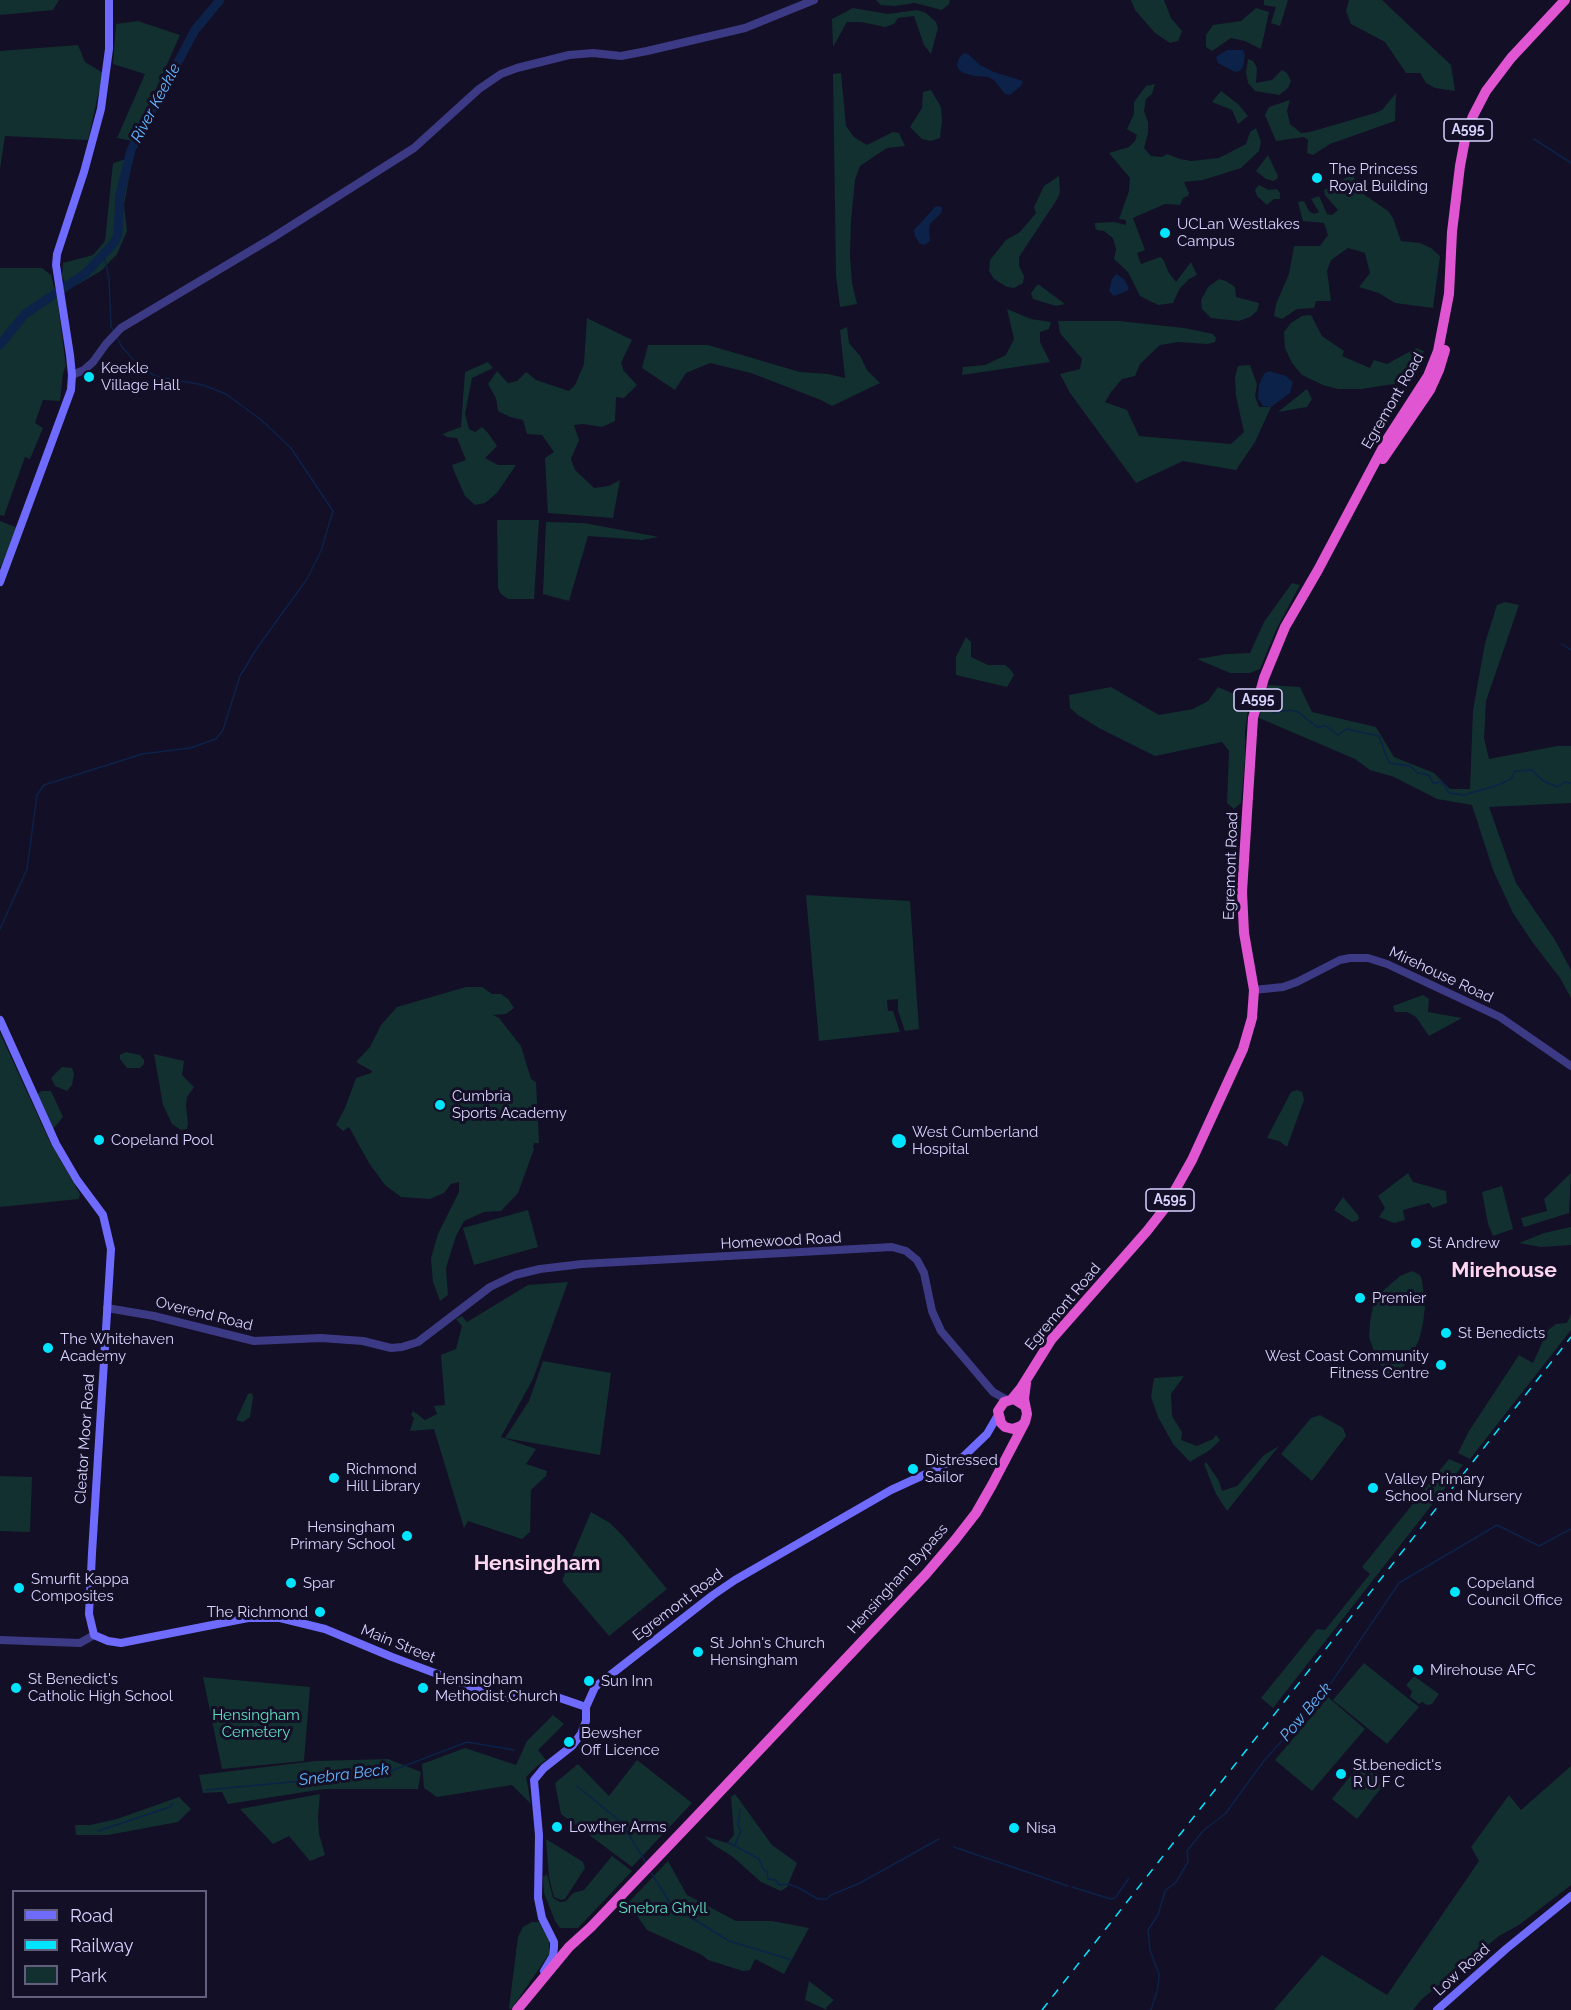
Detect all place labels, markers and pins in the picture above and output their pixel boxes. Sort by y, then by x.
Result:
place label: The Princess Royal Building [1329,160,1428,195]
marker: The Princess Royal Building [1310,171,1324,185]
place label: UCLan Westlakes Campus [1177,215,1300,250]
marker: UCLan Westlakes Campus [1158,226,1172,240]
place label: Keekle Village Hall [101,359,180,394]
marker: Keekle Village Hall [82,370,96,384]
place label: Cumbria Sports Academy [452,1087,567,1122]
marker: Cumbria Sports Academy [433,1098,447,1112]
place label: West Cumberland Hospital [912,1123,1038,1158]
place label: Copeland Pool [111,1131,214,1149]
marker: West Cumberland Hospital [890,1132,908,1150]
marker: Copeland Pool [92,1133,106,1147]
place label: St Andrew [1428,1234,1500,1252]
marker: St Andrew [1409,1236,1423,1250]
place label: Premier [1372,1289,1426,1307]
marker: Premier [1353,1291,1367,1305]
place label: St Benedicts [1458,1324,1545,1342]
marker: St Benedicts [1439,1326,1453,1340]
place label: The Whitehaven Academy [60,1330,174,1365]
marker: The Whitehaven Academy [41,1341,55,1355]
place label: West Coast Community Fitness Centre [1265,1347,1429,1382]
marker: West Coast Community Fitness Centre [1434,1358,1448,1372]
place label: Distressed Sailor [925,1451,998,1486]
place label: Richmond Hill Library [346,1460,420,1495]
marker: Distressed Sailor [906,1462,920,1476]
place label: Valley Primary School and Nursery [1385,1470,1522,1505]
marker: Richmond Hill Library [327,1471,341,1485]
marker: Valley Primary School and Nursery [1366,1481,1380,1495]
place label: Hensingham Primary School [290,1518,395,1553]
marker: Hensingham Primary School [400,1529,414,1543]
place label: Smurfit Kappa Composites [31,1570,129,1605]
place label: Spar [303,1574,335,1592]
place label: Copeland Council Office [1467,1574,1563,1609]
marker: Spar [284,1576,298,1590]
marker: Smurfit Kappa Composites [12,1581,26,1595]
marker: Copeland Council Office [1448,1585,1462,1599]
place label: The Richmond [207,1603,308,1621]
marker: The Richmond [313,1605,327,1619]
place label: St John's Church Hensingham [710,1634,825,1669]
marker: St John's Church Hensingham [691,1645,705,1659]
place label: Mirehouse AFC [1430,1661,1536,1679]
marker: Mirehouse AFC [1411,1663,1425,1677]
place label: St Benedict's Catholic High School [28,1670,173,1705]
place label: Hensingham Methodist Church [435,1670,558,1705]
place label: Sun Inn [601,1672,653,1690]
marker: Sun Inn [582,1674,596,1688]
marker: St Benedict's Catholic High School [9,1681,23,1695]
marker: Hensingham Methodist Church [416,1681,430,1695]
place label: Bewsher Off Licence [581,1724,660,1759]
marker: Bewsher Off Licence [562,1735,576,1749]
place label: St.benedict's R U F C [1353,1756,1441,1791]
marker: St.benedict's R U F C [1334,1767,1348,1781]
place label: Lowther Arms [569,1818,667,1836]
place label: Nisa [1026,1819,1056,1837]
marker: Lowther Arms [550,1820,564,1834]
marker: Nisa [1007,1821,1021,1835]

